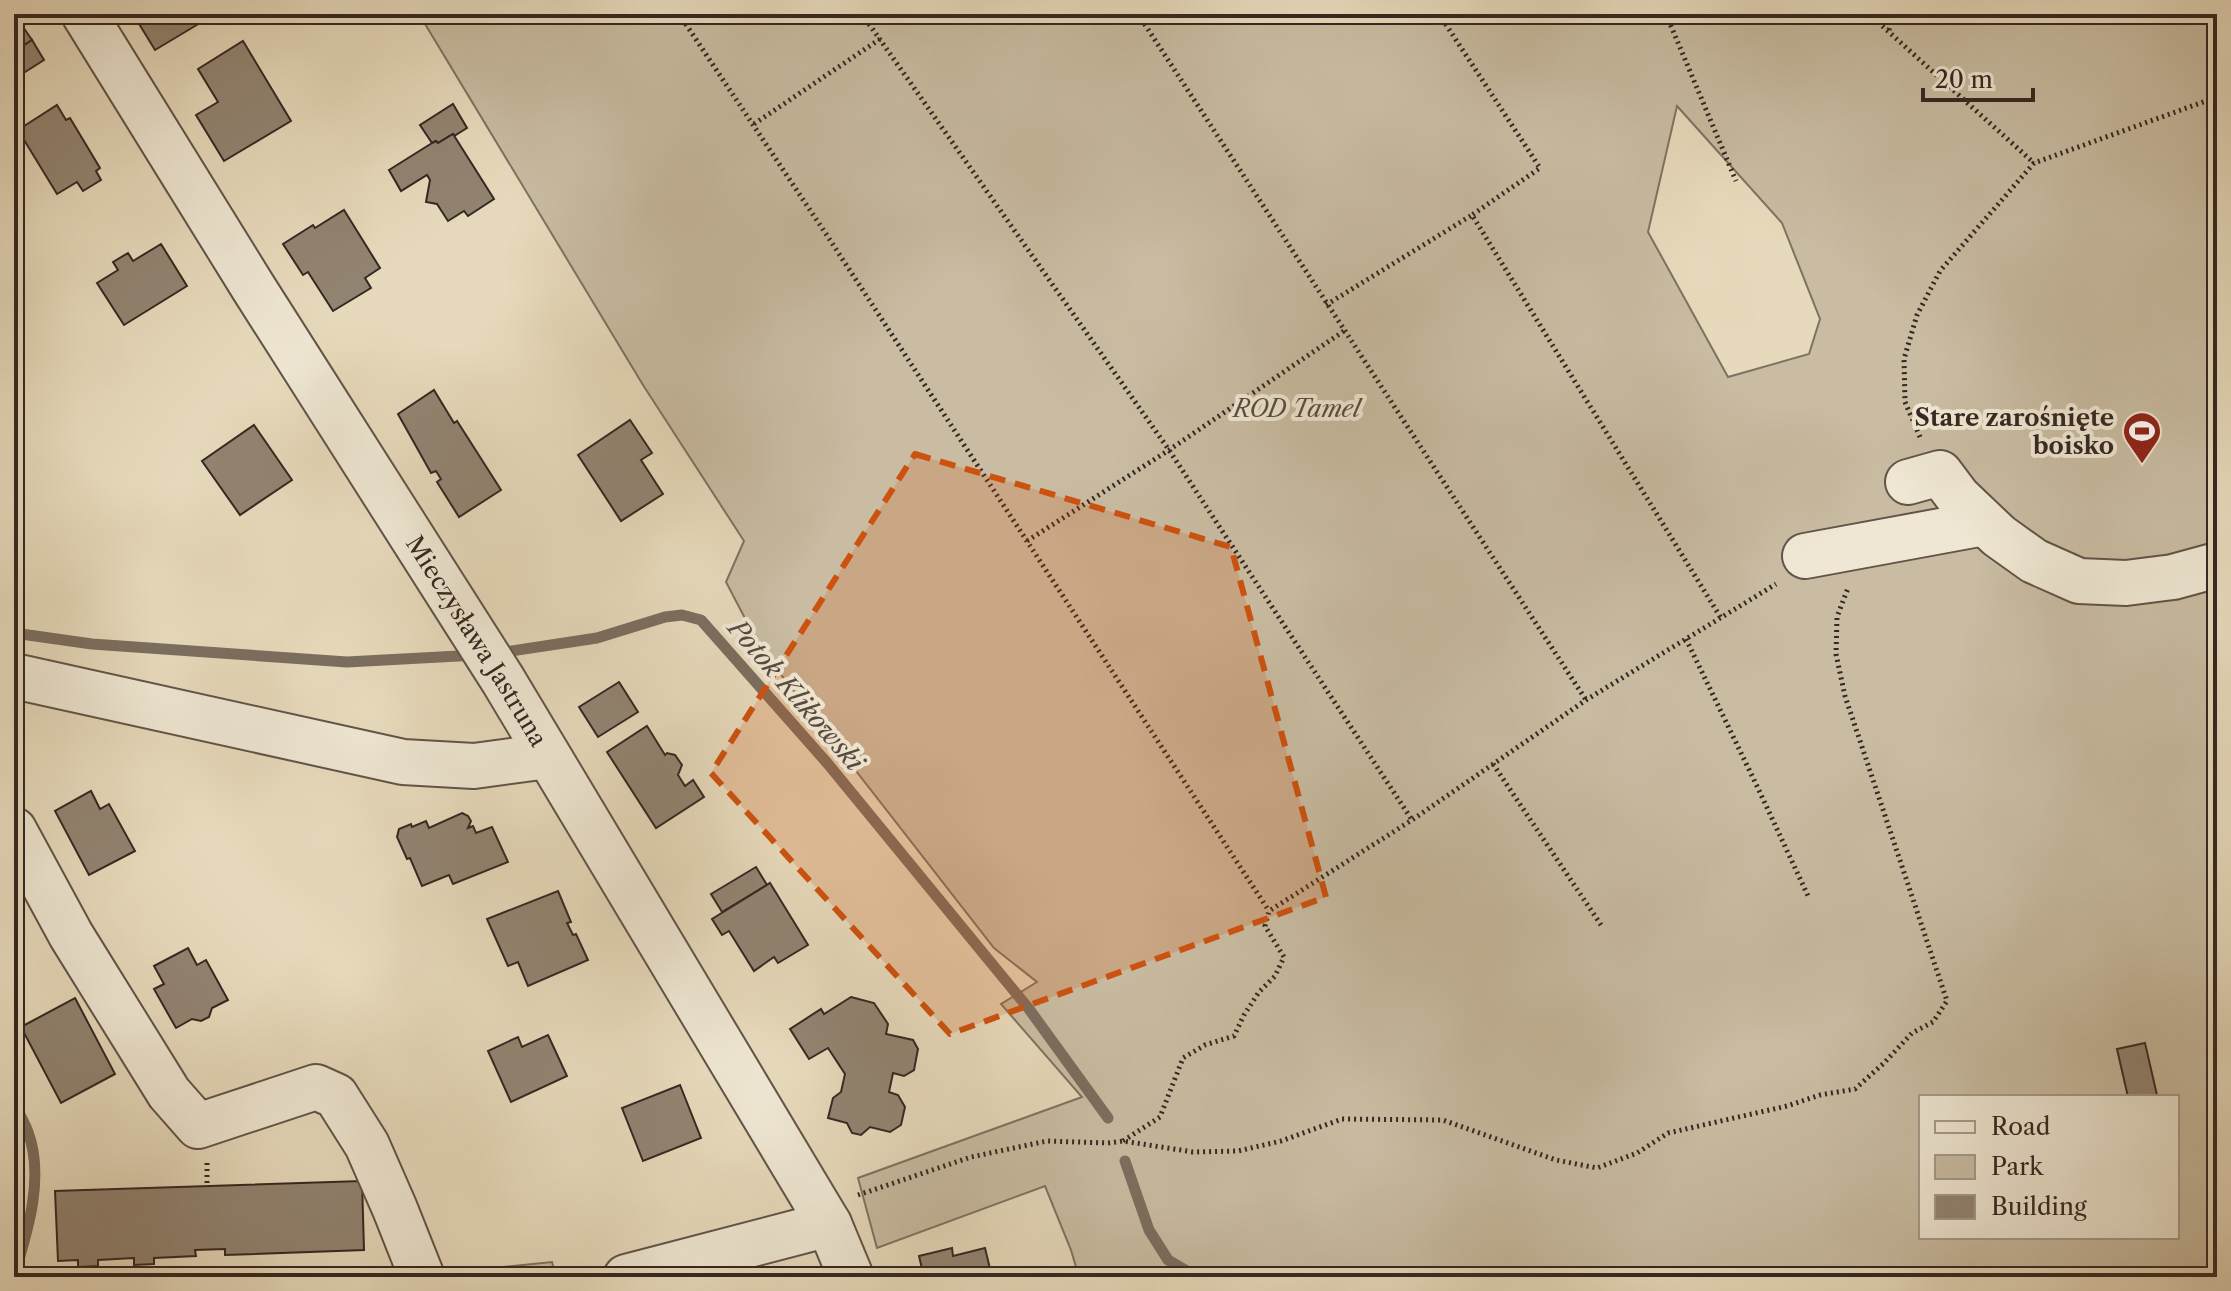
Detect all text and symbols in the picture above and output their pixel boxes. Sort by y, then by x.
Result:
scale bar [1923,52,2033,102]
text: 20 m [1935,65,1993,94]
park label: ROD Tamel [1231,394,1363,423]
place label: Stare zarośnięte boisko [1915,403,2114,460]
sports icon: Stare zarośnięte boisko [2121,410,2163,465]
street label: Mieczysława Jastruna [400,530,554,752]
water label: Potok Klikowski [720,611,872,779]
legend [1919,1095,2179,1239]
text: Road [1991,1112,2051,1141]
text: Park [1991,1152,2044,1181]
text: Building [1991,1192,2087,1221]

